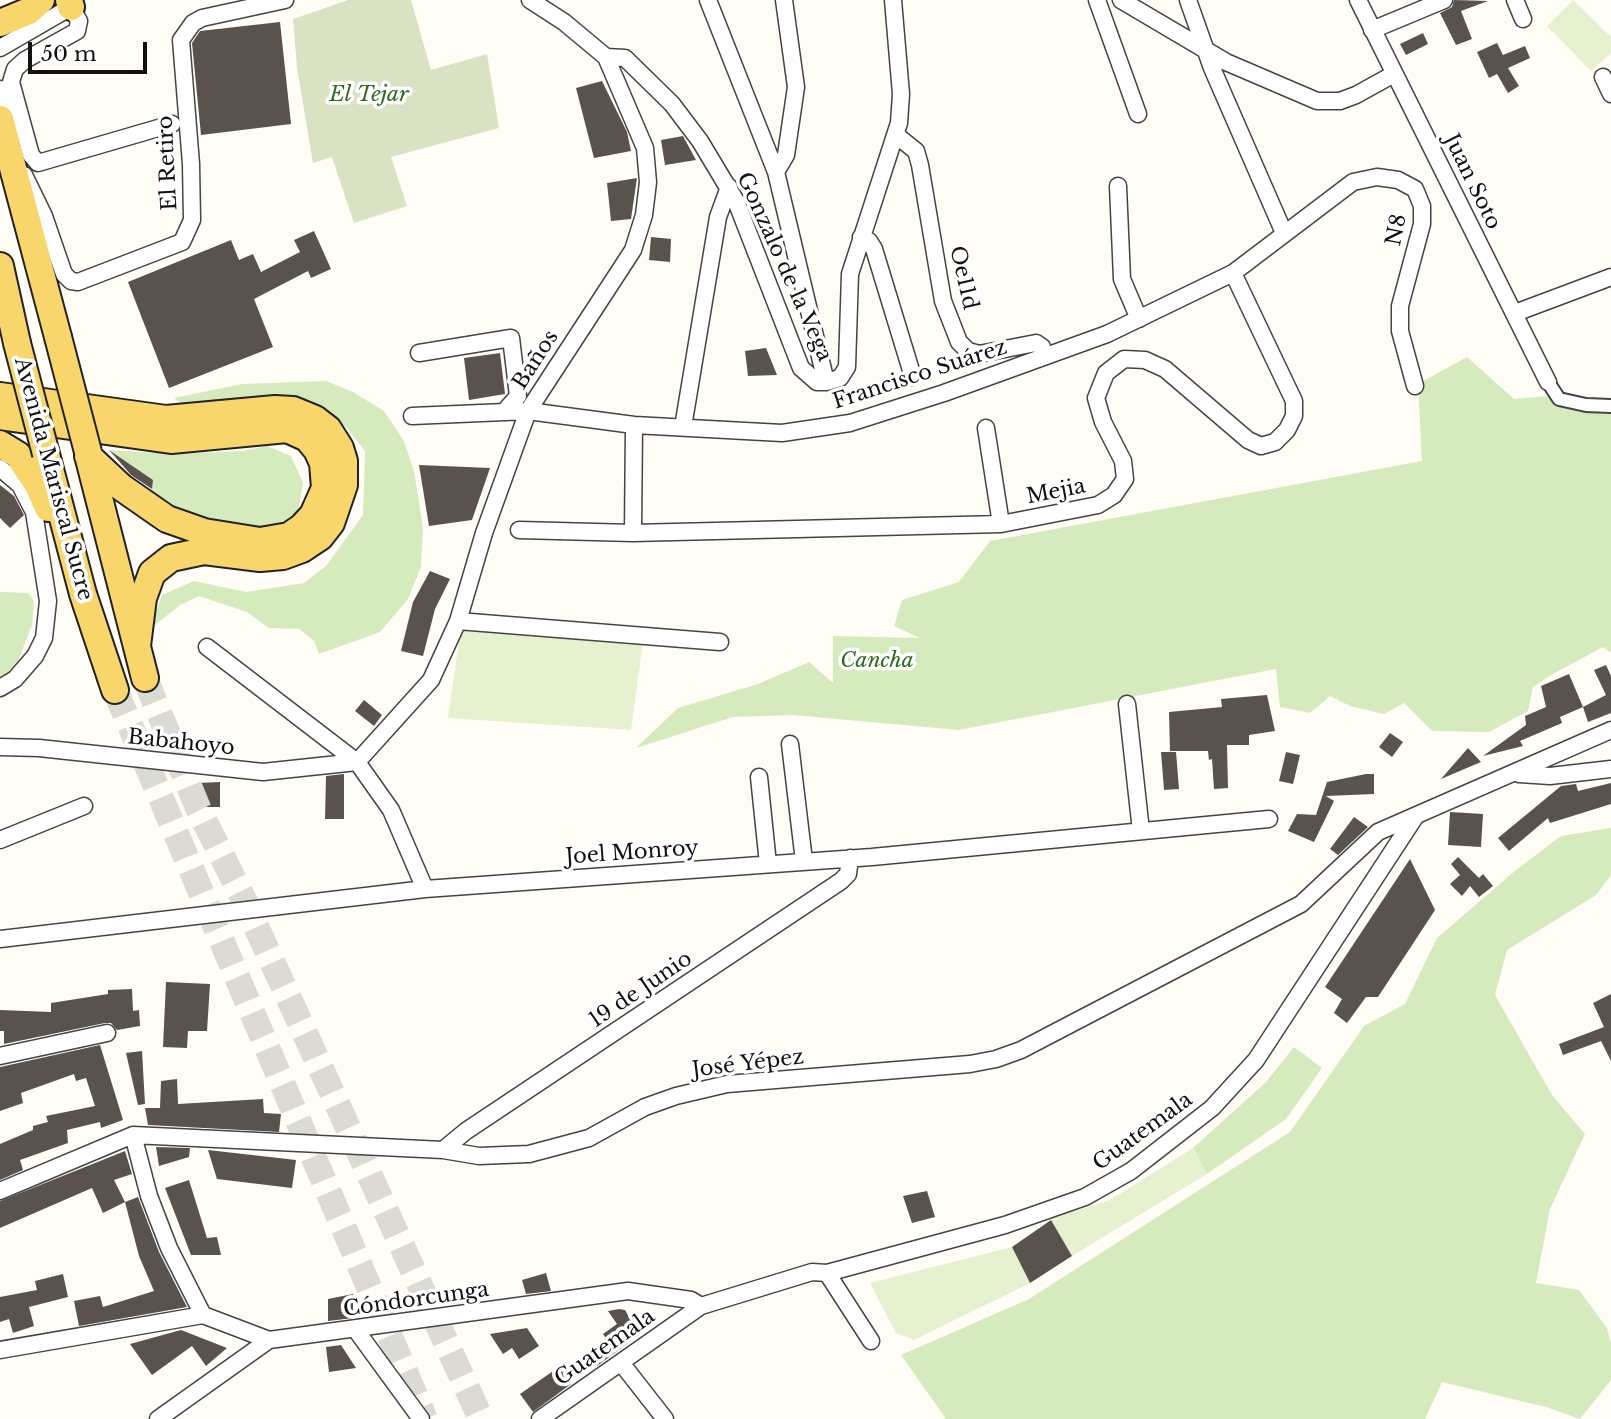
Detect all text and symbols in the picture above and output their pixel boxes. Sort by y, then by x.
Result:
scale bar [32,28,150,72]
text: 50 m [41,41,96,67]
park label: El Tejar [329,82,409,108]
street label: El Retiro [153,115,183,211]
street label: Juan Soto [1438,130,1506,234]
street label: Gonzalo de la Vega [731,169,837,365]
street label: N8 [1382,212,1412,248]
street label: Oe11d [943,244,983,312]
street label: Baños [508,326,564,394]
street label: Francisco Suárez [830,335,1010,415]
street label: Avenida Mariscal Sucre [8,355,98,603]
street label: Mejia [1024,474,1088,510]
park label: Cancha [840,648,914,674]
street label: Babahoyo [126,725,236,761]
street label: Joel Monroy [565,836,699,870]
street label: 19 de Junio [585,946,697,1034]
street label: José Yépez [691,1045,805,1083]
street label: Guatemala [1088,1088,1198,1176]
street label: Cóndorcunga [342,1277,490,1323]
street label: Guatemala [550,1304,660,1392]

